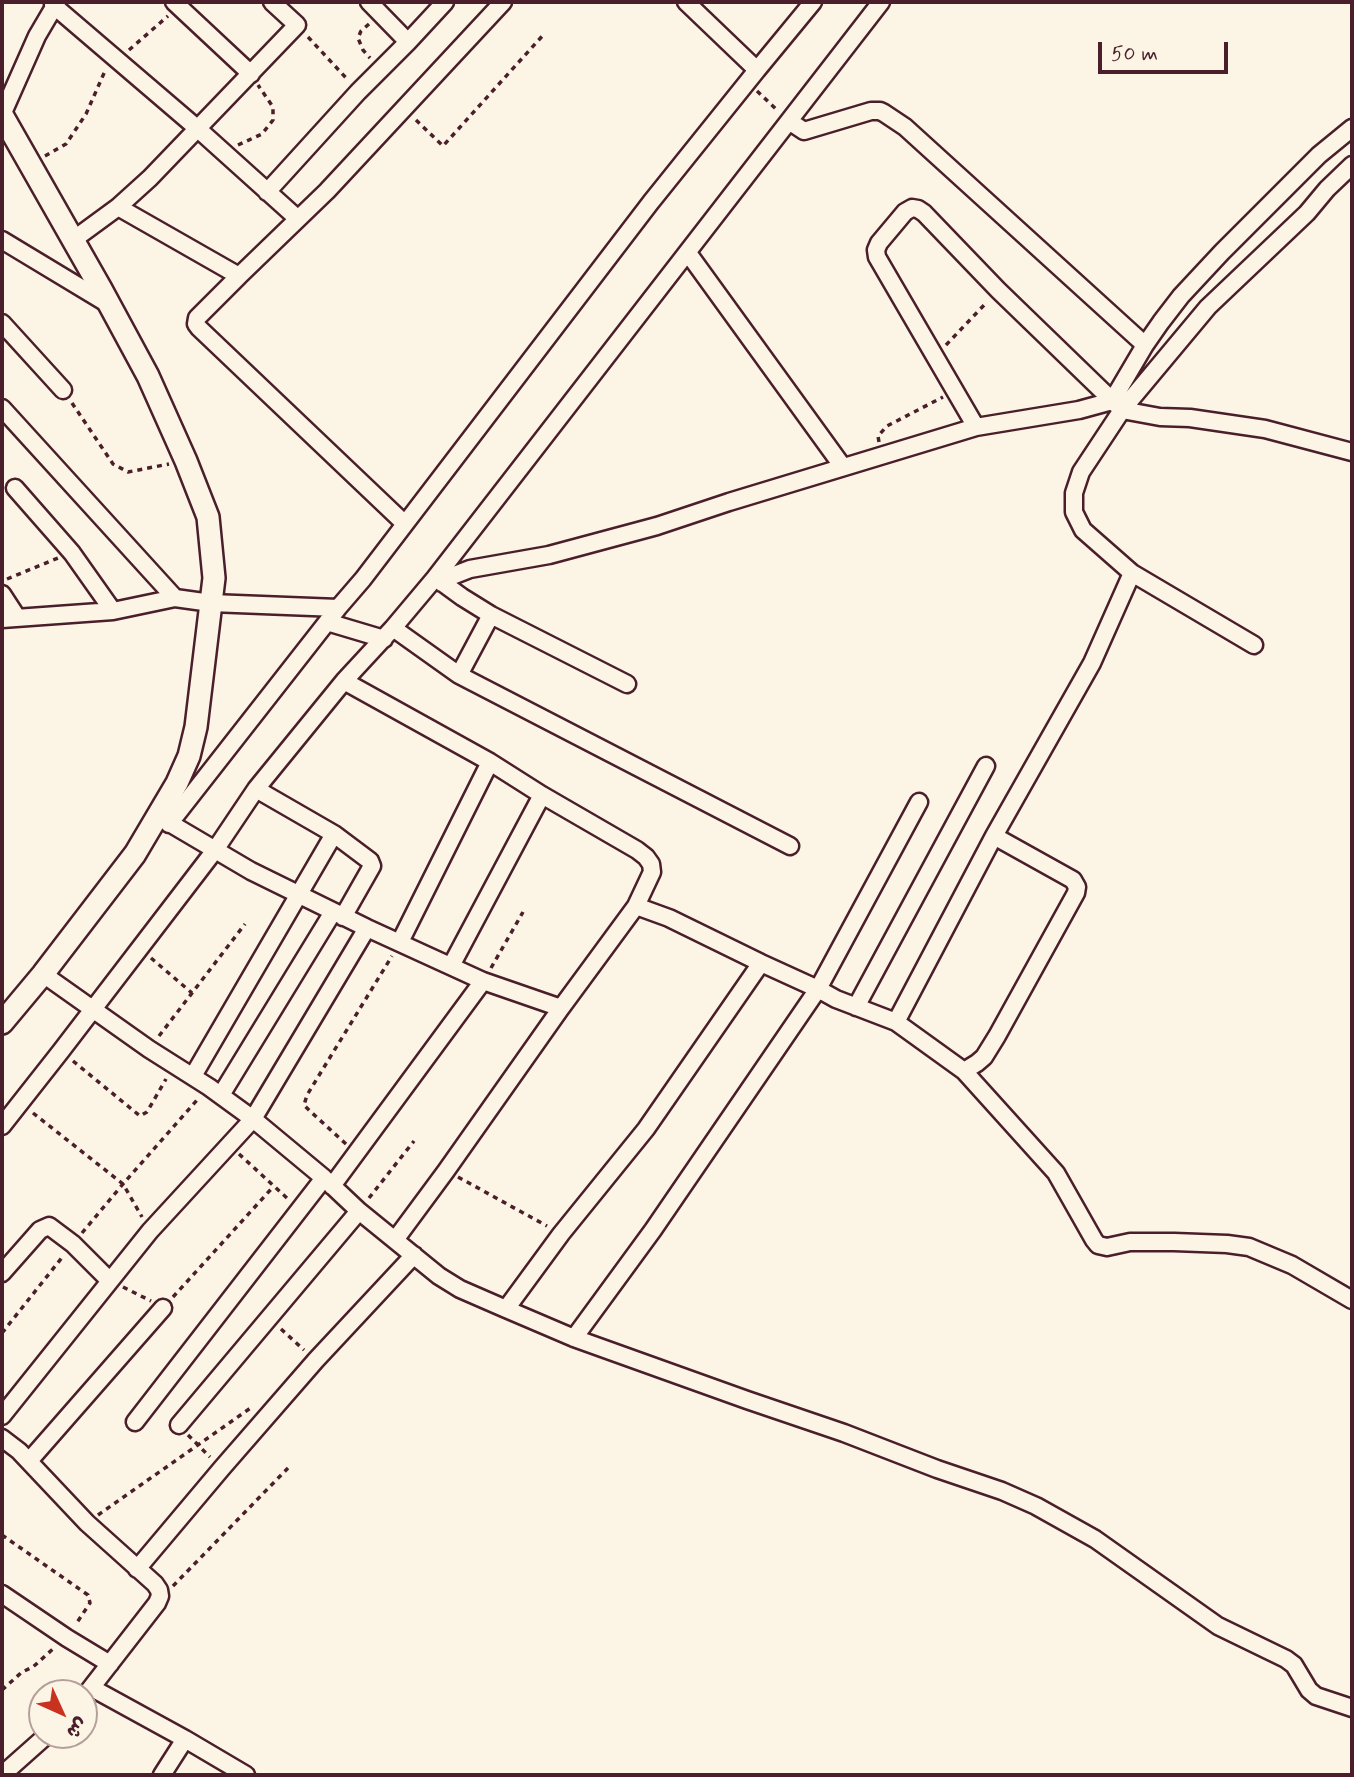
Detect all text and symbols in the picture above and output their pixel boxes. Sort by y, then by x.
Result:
scale bar [1102,28,1232,72]
text: 50 m [1111,40,1158,68]
north arrow [28,1679,98,1749]
text: ش [61,1712,93,1744]

